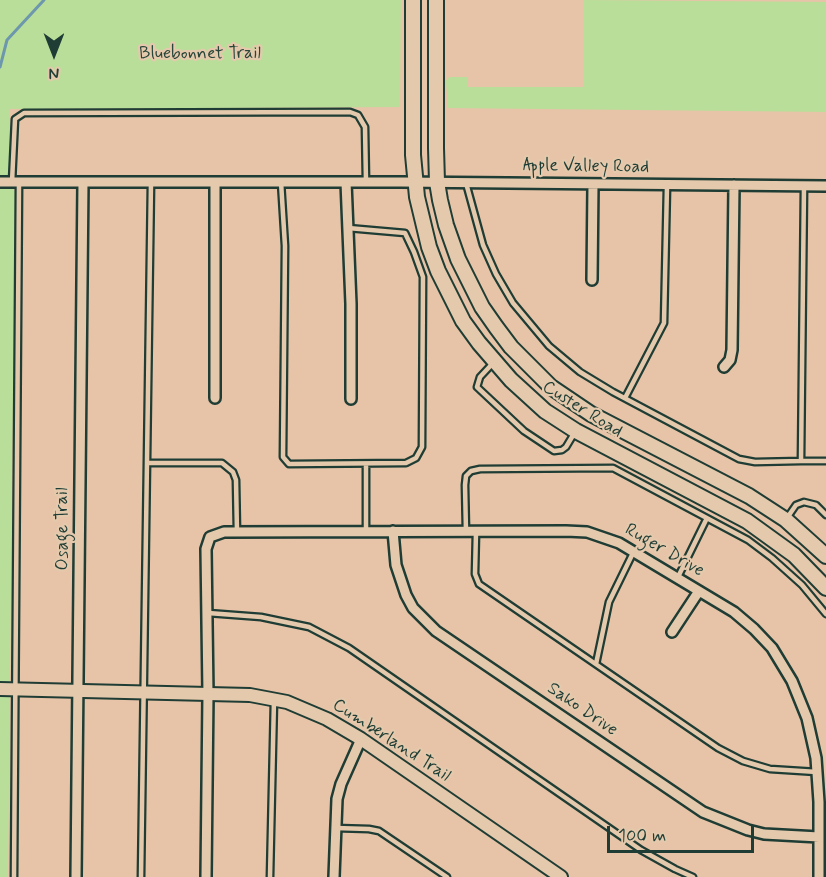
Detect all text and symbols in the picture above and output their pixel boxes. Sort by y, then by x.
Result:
north arrow [24,24,84,84]
park label: Bluebonnet Trail [139,43,261,65]
text: N [49,62,59,83]
street label: Apple Valley Road [523,155,649,179]
street label: Custer Road [538,377,626,443]
street label: Osage Trail [52,487,74,571]
street label: Ruger Drive [620,520,708,582]
street label: Sako Drive [543,678,621,742]
street label: Cumberland Trail [328,695,454,787]
scale bar [610,814,757,852]
text: 100 m [618,824,666,848]

